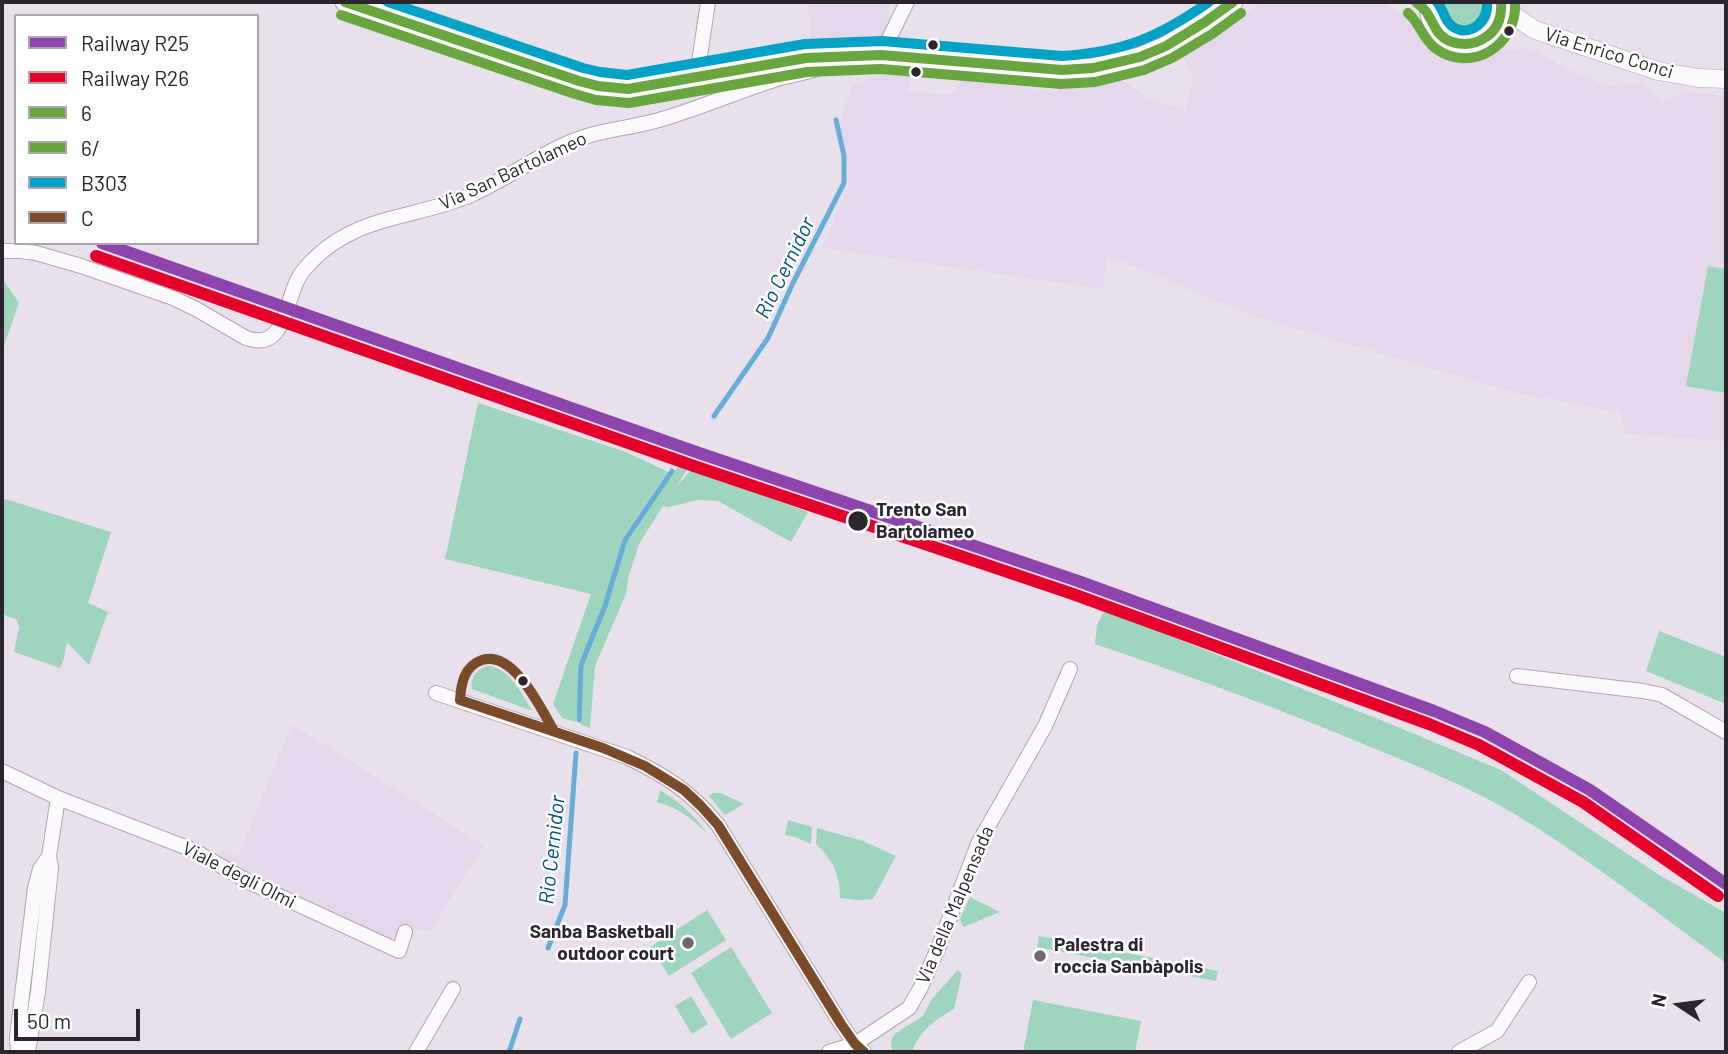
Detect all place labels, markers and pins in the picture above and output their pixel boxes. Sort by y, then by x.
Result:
unlabelled marker [1502,24,1516,38]
unlabelled marker [926,38,940,52]
unlabelled marker [909,65,923,79]
place label: Trento San Bartolameo [876,499,974,543]
marker: Trento San Bartolameo [846,509,870,533]
unlabelled marker [516,674,530,688]
place label: Sanba Basketball outdoor court [530,921,674,965]
place label: Palestra di roccia Sanbàpolis [1054,934,1203,978]
marker: Sanba Basketball outdoor court [680,935,696,951]
marker: Palestra di roccia Sanbàpolis [1032,948,1048,964]

